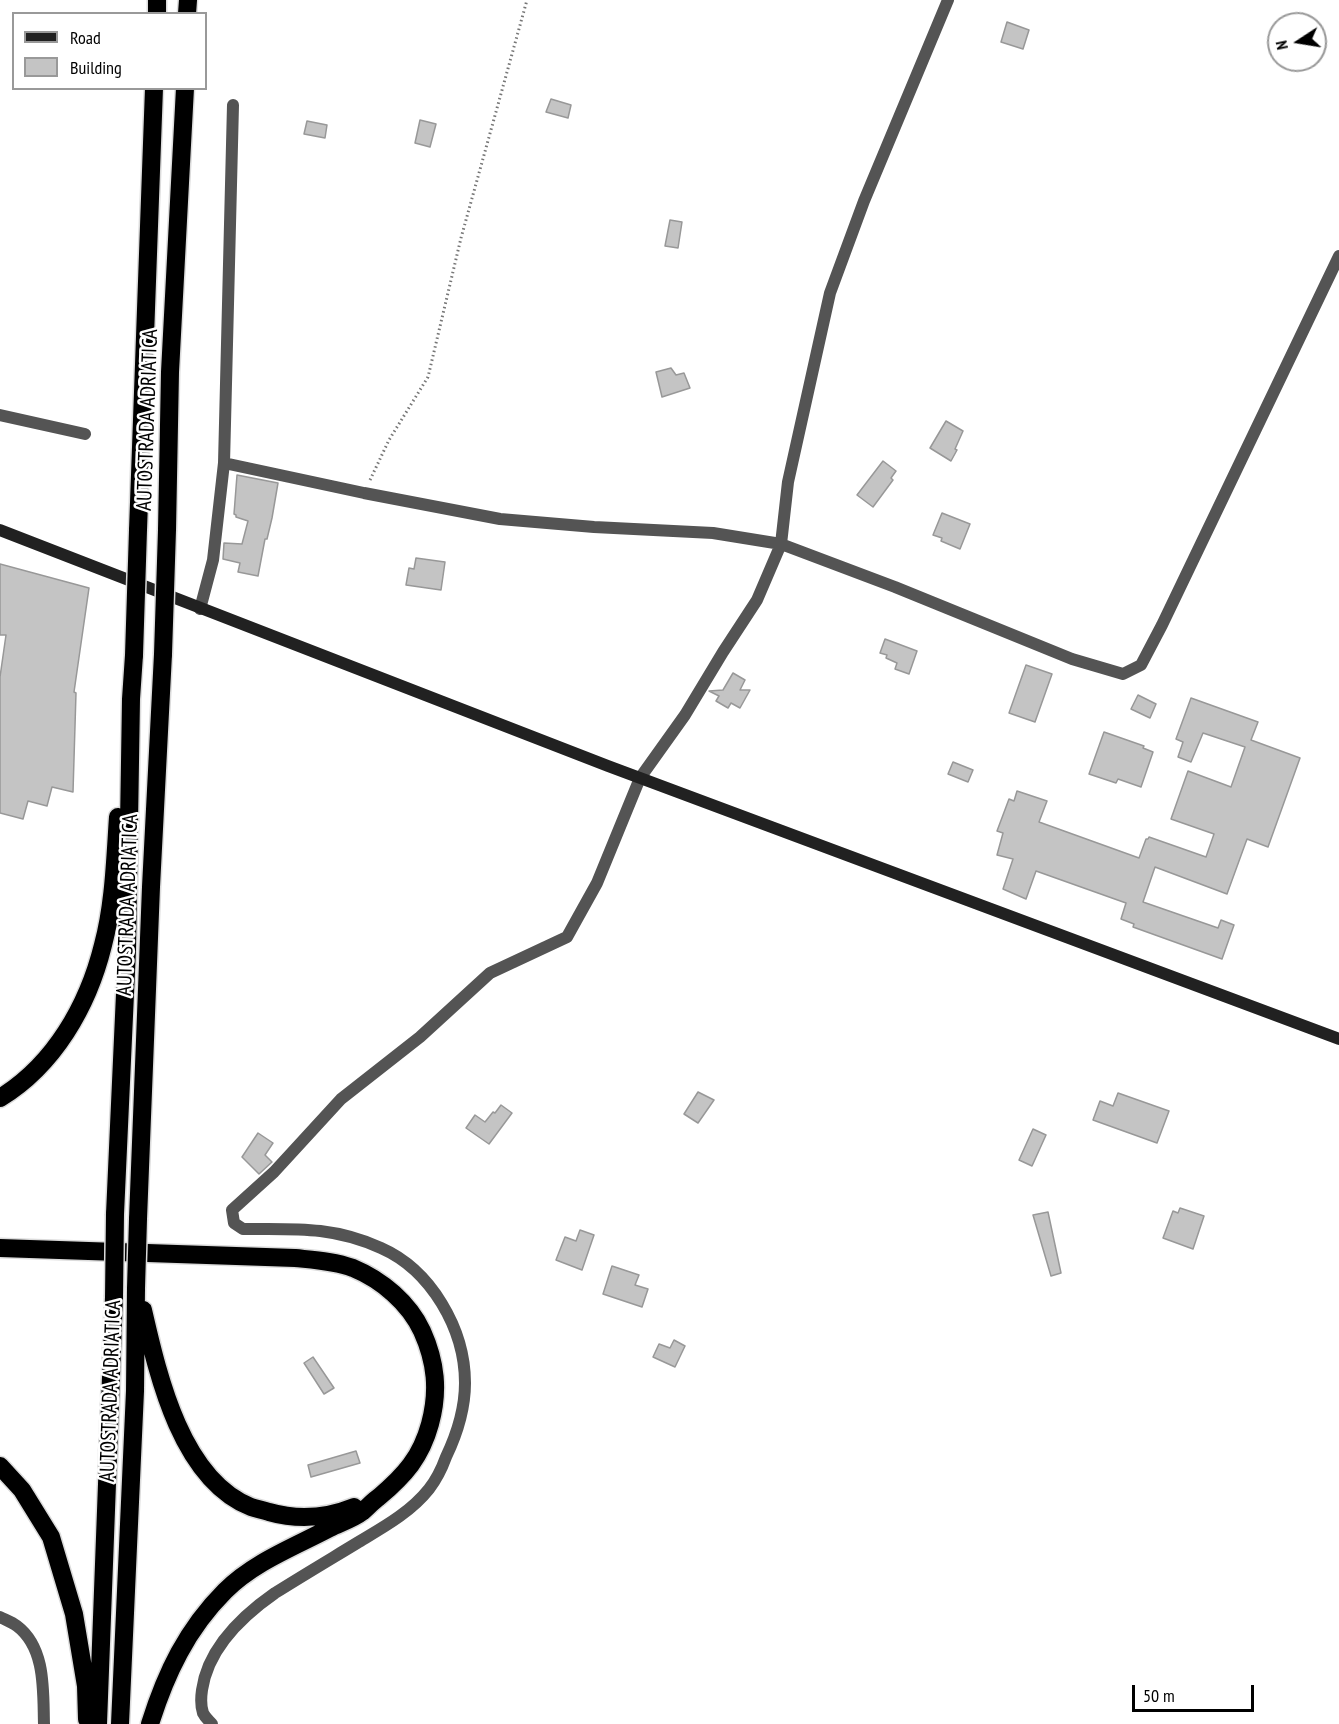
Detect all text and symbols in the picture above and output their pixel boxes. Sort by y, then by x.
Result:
legend [12,12,207,90]
north arrow [1267,12,1327,72]
text: Road [70,26,101,49]
text: N [1271,39,1292,52]
text: Building [70,56,122,79]
street label: AUTOSTRADA ADRIATICA [132,329,164,511]
street label: AUTOSTRADA ADRIATICA [112,814,144,996]
street label: AUTOSTRADA ADRIATICA [95,1300,127,1482]
scale bar [1135,1673,1256,1711]
text: 50 m [1143,1684,1175,1707]

